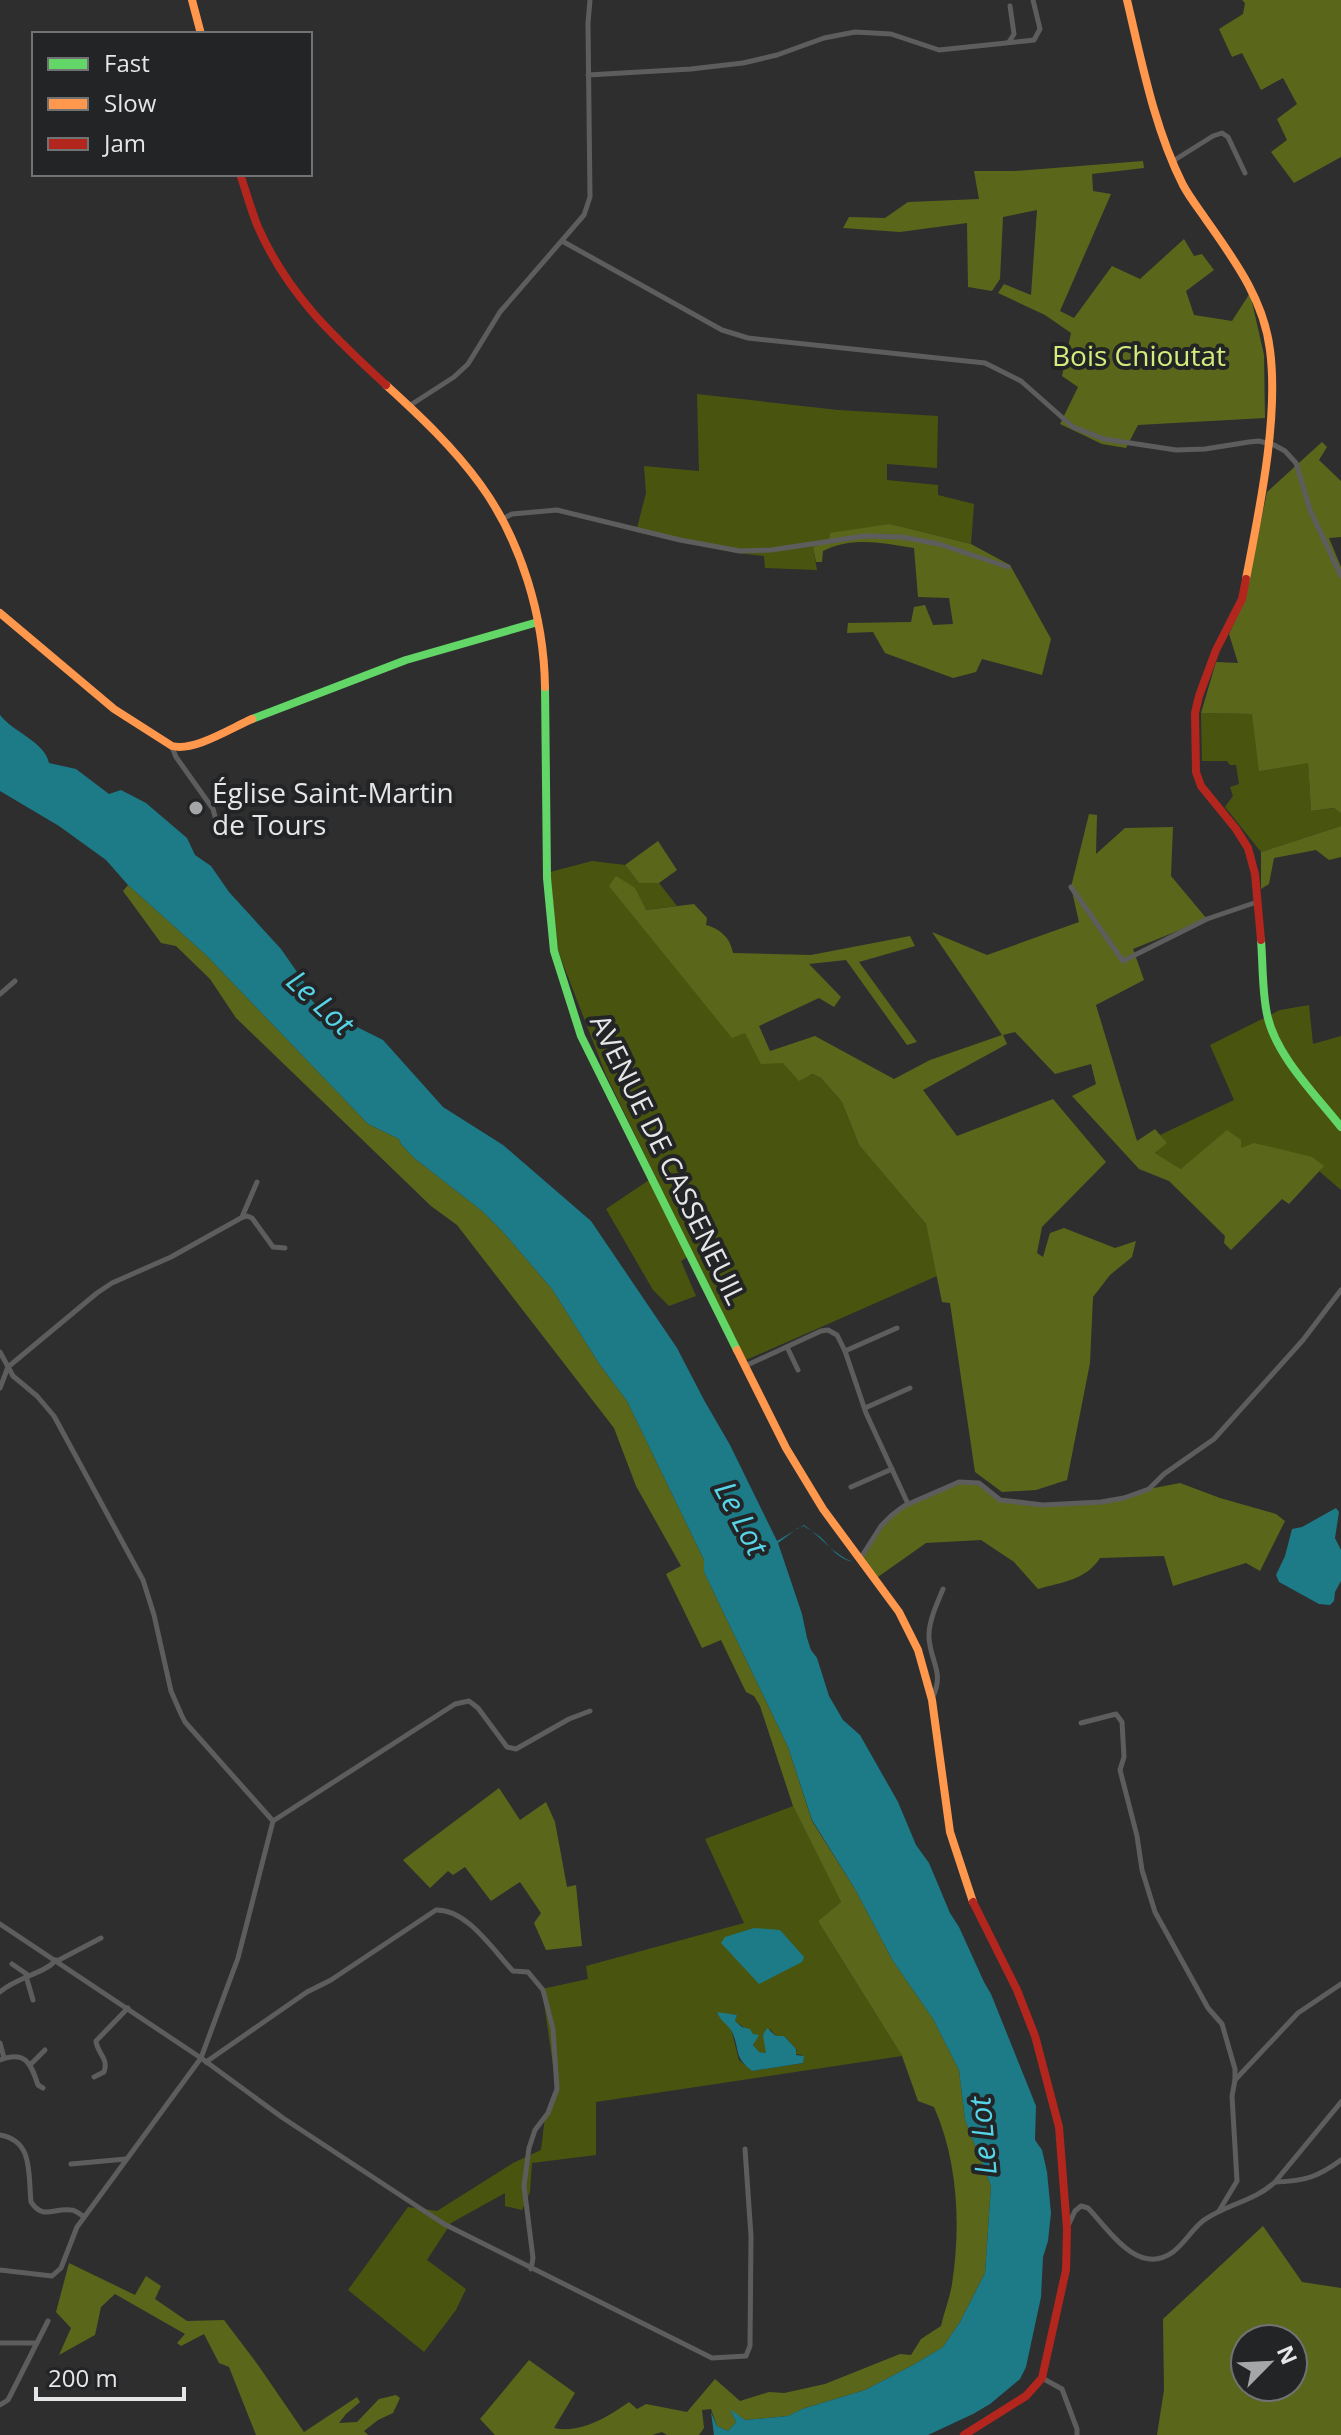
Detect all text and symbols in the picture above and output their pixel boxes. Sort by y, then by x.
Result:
legend [32,32,312,176]
text: Fast [104,46,150,79]
text: Slow [104,86,157,119]
text: Jam [102,126,146,159]
park label: Bois Chioutat [1052,336,1226,374]
place label: Église Saint-Martin de Tours [212,773,454,843]
marker: Église Saint-Martin de Tours [187,799,205,817]
water label: Le Lot [278,960,364,1044]
street label: AVENUE DE CASSENEUIL [582,1008,756,1310]
water label: Le Lot [706,1474,779,1563]
water label: Le Lot [958,2094,1006,2177]
north arrow [1229,2323,1309,2403]
text: N [1271,2340,1306,2369]
scale bar [36,2351,184,2401]
text: 200 m [48,2361,118,2394]

